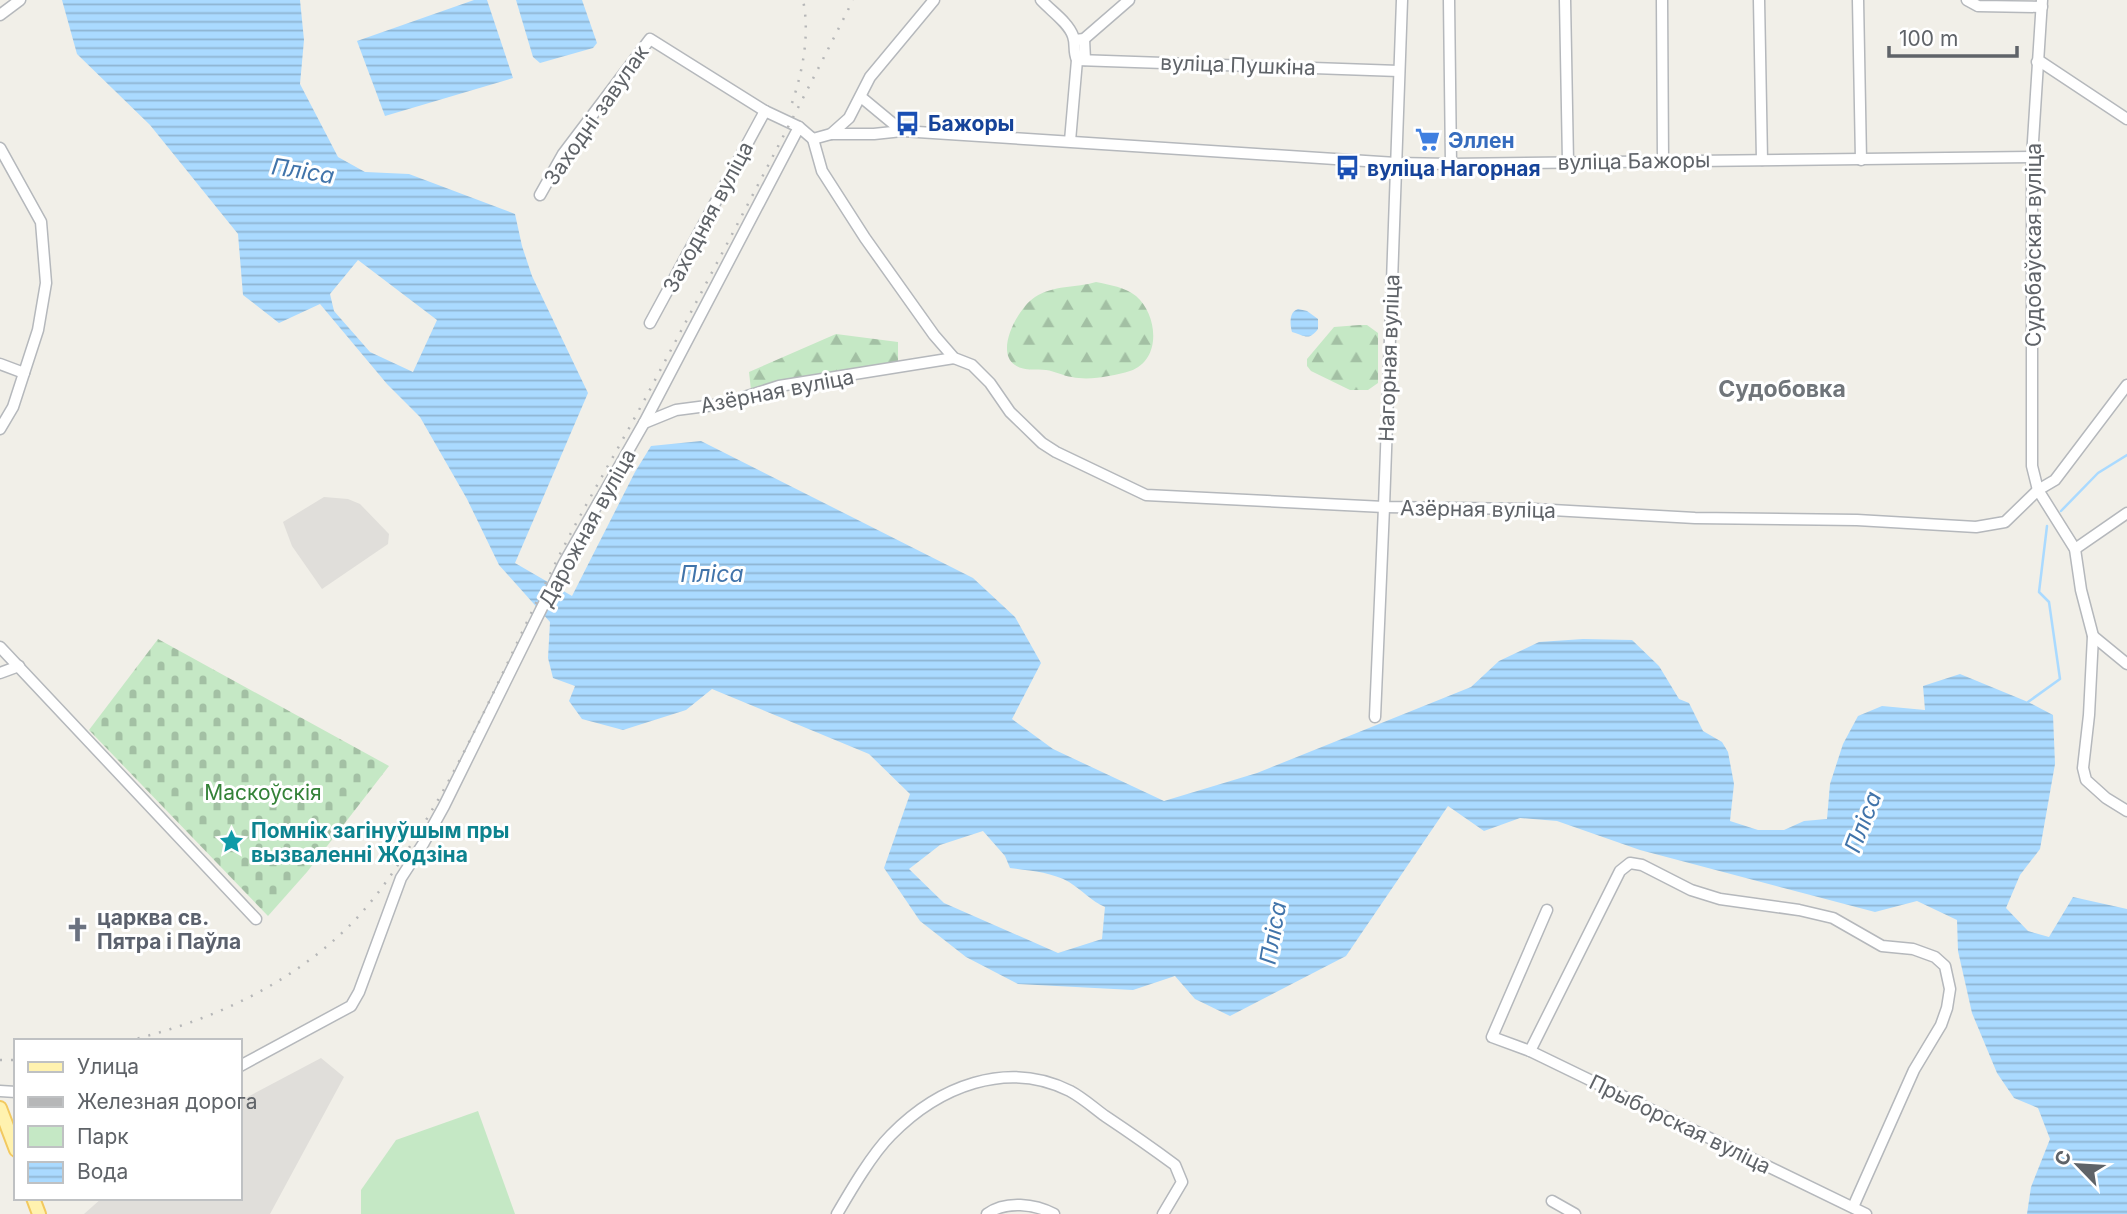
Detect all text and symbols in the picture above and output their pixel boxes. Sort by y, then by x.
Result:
scale bar [1889,14,2017,58]
text: 100 m [1899,26,1958,51]
street label: Заходні завулак [538,40,654,190]
street label: вуліца Пушкіна [1160,50,1316,80]
bus stop icon: Бажоры [894,109,922,137]
place label: Бажоры [928,111,1015,136]
supermarket icon: Эллен [1414,126,1442,154]
place label: Эллен [1448,128,1515,153]
street label: Заходняя вуліца [658,137,758,297]
street label: Судобаўская вуліца [2021,143,2046,347]
street label: вуліца Бажоры [1557,147,1711,175]
water label: Пліса [269,152,337,190]
bus stop icon: вуліца Нагорная [1333,154,1361,182]
place label: вуліца Нагорная [1367,156,1541,181]
street label: Нагорная вуліца [1374,274,1404,442]
street label: Азёрная вуліца [698,364,856,418]
district label: Судобовка [1718,375,1846,403]
street label: Дарожная вуліца [533,445,641,611]
street label: Азёрная вуліца [1400,495,1556,523]
water label: Пліса [680,560,744,588]
park label: Маскоўскія [204,780,322,805]
water label: Пліса [1839,787,1887,857]
place label: Помнік загінуўшым пры вызваленні Жодзіна [251,818,509,867]
place icon: Помнік загінуўшым пры вызваленні Жодзіна [217,828,245,856]
water label: Пліса [1254,899,1292,967]
place label: царква св. Пятра і Паўла [97,905,241,954]
church icon: царква св. Пятра і Паўла [63,915,91,943]
legend [14,1039,242,1200]
text: Улица [77,1054,139,1079]
street label: Прыборская вуліца [1585,1069,1775,1179]
text: Железная дорога [77,1089,257,1114]
text: Парк [77,1124,129,1149]
north arrow [2043,1130,2113,1200]
text: С [2050,1147,2076,1169]
text: Вода [77,1159,128,1184]

